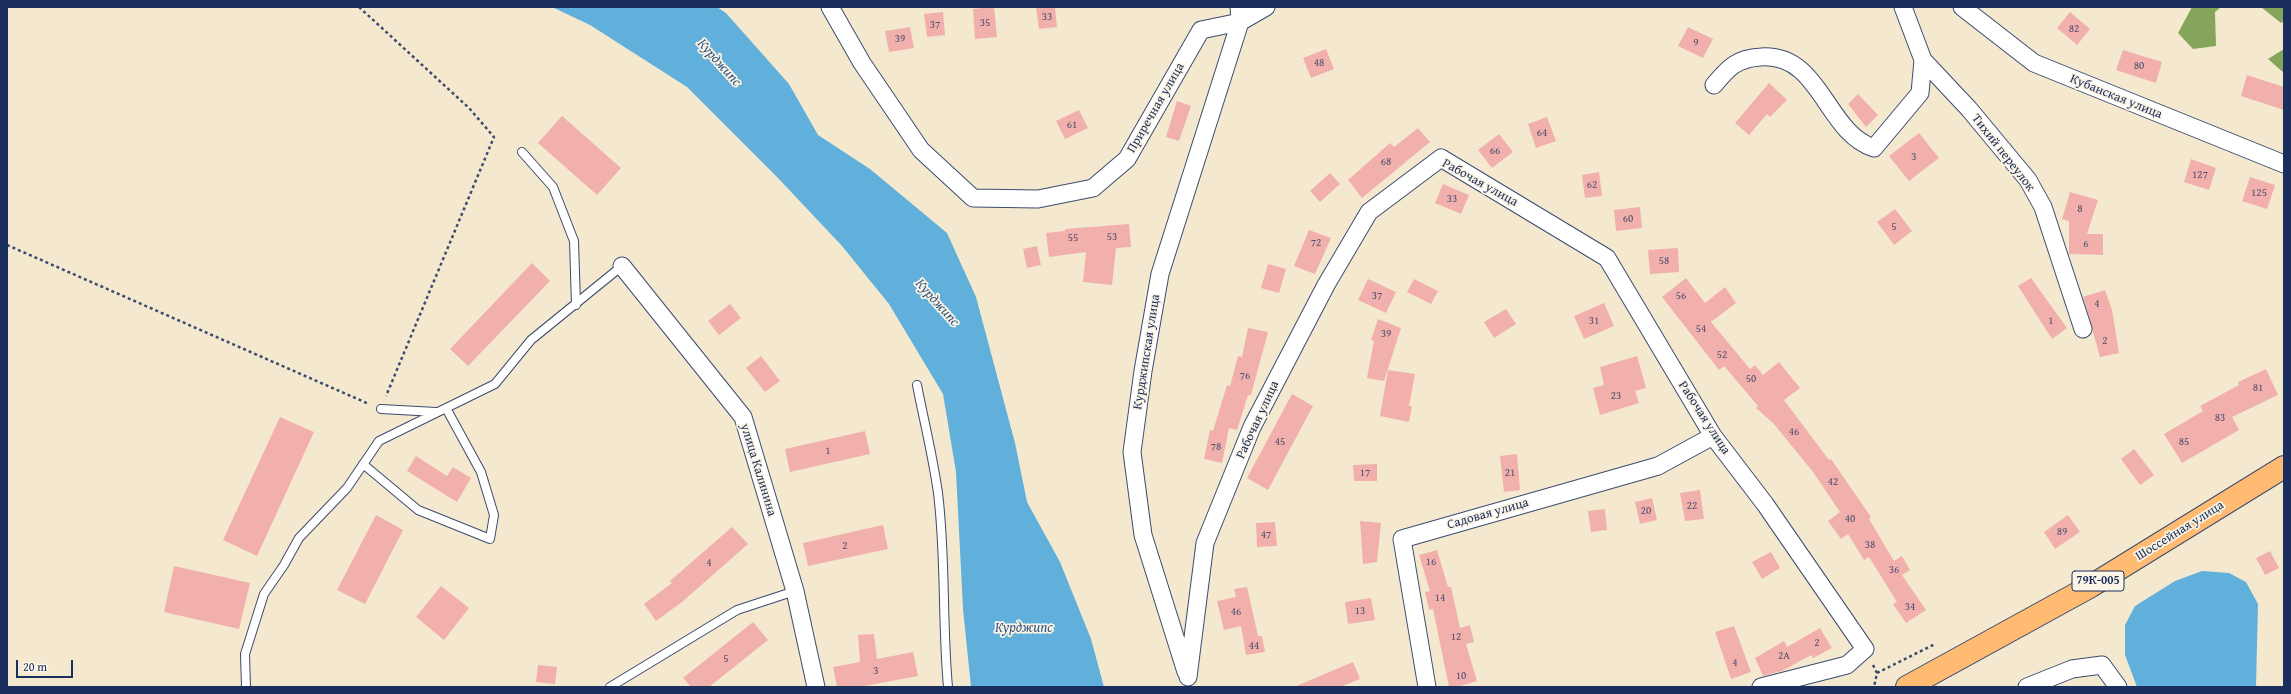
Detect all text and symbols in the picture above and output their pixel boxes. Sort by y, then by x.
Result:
house number: 33 [1042,10,1052,24]
house number: 35 [980,16,990,30]
house number: 37 [930,18,940,32]
house number: 82 [2069,22,2079,36]
house number: 39 [895,32,905,46]
water label: Курджипс [693,36,745,90]
house number: 9 [1693,36,1699,50]
house number: 48 [1314,56,1324,70]
house number: 80 [2134,59,2144,73]
street label: Приречная улица [1124,60,1188,156]
street label: Кубанская улица [2068,71,2164,123]
street label: Тихий переулок [1968,111,2038,195]
house number: 61 [1067,118,1077,132]
house number: 64 [1537,126,1547,140]
house number: 66 [1490,144,1500,158]
house number: 3 [1911,150,1917,164]
house number: 68 [1381,155,1391,169]
street label: Рабочая улица [1439,156,1521,210]
house number: 127 [2192,168,2208,182]
house number: 62 [1587,178,1597,192]
house number: 125 [2251,186,2267,200]
house number: 33 [1447,192,1457,206]
house number: 8 [2077,202,2083,216]
house number: 60 [1623,212,1633,226]
house number: 5 [1891,220,1897,234]
house number: 53 [1107,230,1117,244]
house number: 55 [1068,231,1078,245]
house number: 72 [1311,236,1321,250]
house number: 6 [2083,237,2089,251]
house number: 58 [1659,254,1669,268]
water label: Курджипс [911,276,963,330]
house number: 37 [1372,289,1382,303]
house number: 56 [1676,289,1686,303]
street label: Курджипская улица [1130,293,1164,411]
house number: 4 [2094,297,2100,311]
house number: 31 [1589,314,1599,328]
house number: 1 [2048,314,2054,328]
house number: 54 [1696,322,1706,336]
house number: 39 [1381,327,1391,341]
house number: 2 [2102,334,2108,348]
house number: 52 [1717,348,1727,362]
house number: 76 [1240,369,1250,383]
house number: 50 [1746,372,1756,386]
street label: Рабочая улица [1675,378,1733,458]
street label: Рабочая улица [1233,379,1283,461]
house number: 81 [2253,381,2263,395]
house number: 23 [1611,389,1621,403]
house number: 83 [2215,411,2225,425]
street label: улица Калинина [737,422,779,518]
house number: 46 [1789,425,1799,439]
house number: 45 [1275,435,1285,449]
house number: 85 [2179,435,2189,449]
house number: 78 [1211,440,1221,454]
house number: 1 [825,444,831,458]
house number: 17 [1360,466,1370,480]
house number: 21 [1505,466,1515,480]
house number: 42 [1828,475,1838,489]
street label: Садовая улица [1445,495,1531,533]
street label: Шоссейная улица [2133,498,2227,564]
house number: 22 [1687,499,1697,513]
house number: 20 [1641,504,1651,518]
house number: 40 [1845,512,1855,526]
house number: 89 [2057,525,2067,539]
house number: 47 [1261,528,1271,542]
house number: 38 [1865,538,1875,552]
house number: 2 [842,539,848,553]
house number: 16 [1426,555,1436,569]
house number: 4 [706,556,712,570]
house number: 36 [1889,563,1899,577]
road number: 79К-005 [2072,571,2124,591]
house number: 14 [1435,591,1445,605]
house number: 34 [1905,600,1915,614]
house number: 13 [1355,604,1365,618]
house number: 46 [1231,605,1241,619]
water label: Курджипс [995,620,1053,636]
house number: 12 [1451,630,1461,644]
house number: 2 [1814,636,1820,650]
house number: 44 [1249,639,1259,653]
house number: 2А [1778,649,1790,663]
scale bar [18,652,75,678]
house number: 5 [723,652,729,666]
house number: 4 [1732,656,1738,670]
text: 20 m [23,658,47,675]
house number: 3 [873,664,879,678]
house number: 10 [1456,669,1466,683]

